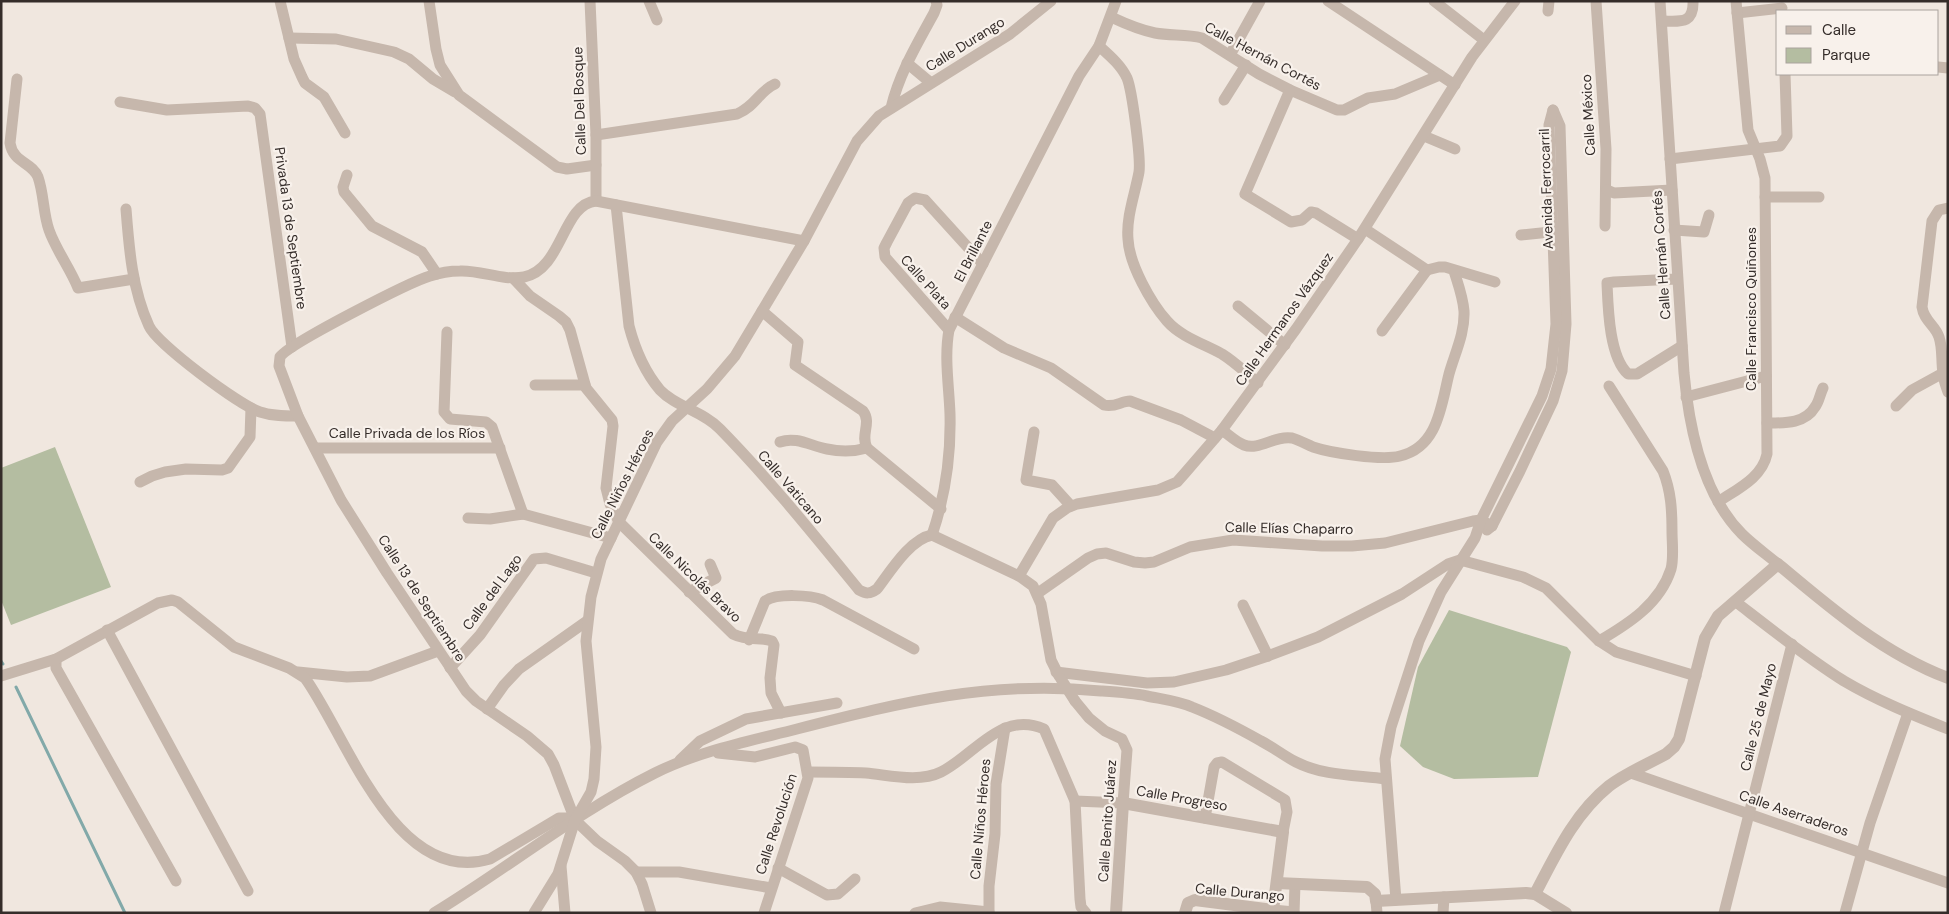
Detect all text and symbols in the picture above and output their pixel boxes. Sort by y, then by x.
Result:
legend [1776,10,1939,75]
street label: Calle Durango [922,13,1008,75]
street label: Calle Hernán Cortés [1202,18,1324,94]
text: Calle [1822,20,1856,40]
text: Parque [1822,45,1870,65]
street label: Calle Del Bosque [568,46,590,156]
street label: Calle México [1577,74,1599,156]
street label: Avenida Ferrocarril [1535,128,1557,250]
street label: Privada 13 de Septiembre [271,146,311,310]
street label: Calle Hernán Cortés [1648,190,1674,320]
street label: El Brillante [950,217,996,285]
street label: Calle Francisco Quiñones [1742,227,1760,391]
street label: Calle Hermanos Vázquez [1231,249,1337,389]
street label: Calle Plata [897,251,955,313]
street label: Calle Privada de los Ríos [329,424,485,442]
street label: Calle Niños Héroes [586,426,658,542]
street label: Calle Vaticano [754,446,828,528]
street label: Calle Elías Chaparro [1225,518,1353,538]
street label: Calle Nicolás Bravo [645,528,745,626]
street label: Calle 13 de Septiembre [374,531,470,665]
street label: Calle del Lago [458,550,526,634]
street label: Calle 25 de Mayo [1736,661,1780,773]
street label: Calle Niños Héroes [966,758,994,880]
street label: Calle Benito Juárez [1094,759,1120,883]
street label: Calle Revolución [751,771,801,877]
street label: Calle Progreso [1135,781,1229,815]
street label: Calle Aserraderos [1737,786,1851,840]
street label: Calle Durango [1194,879,1286,905]

